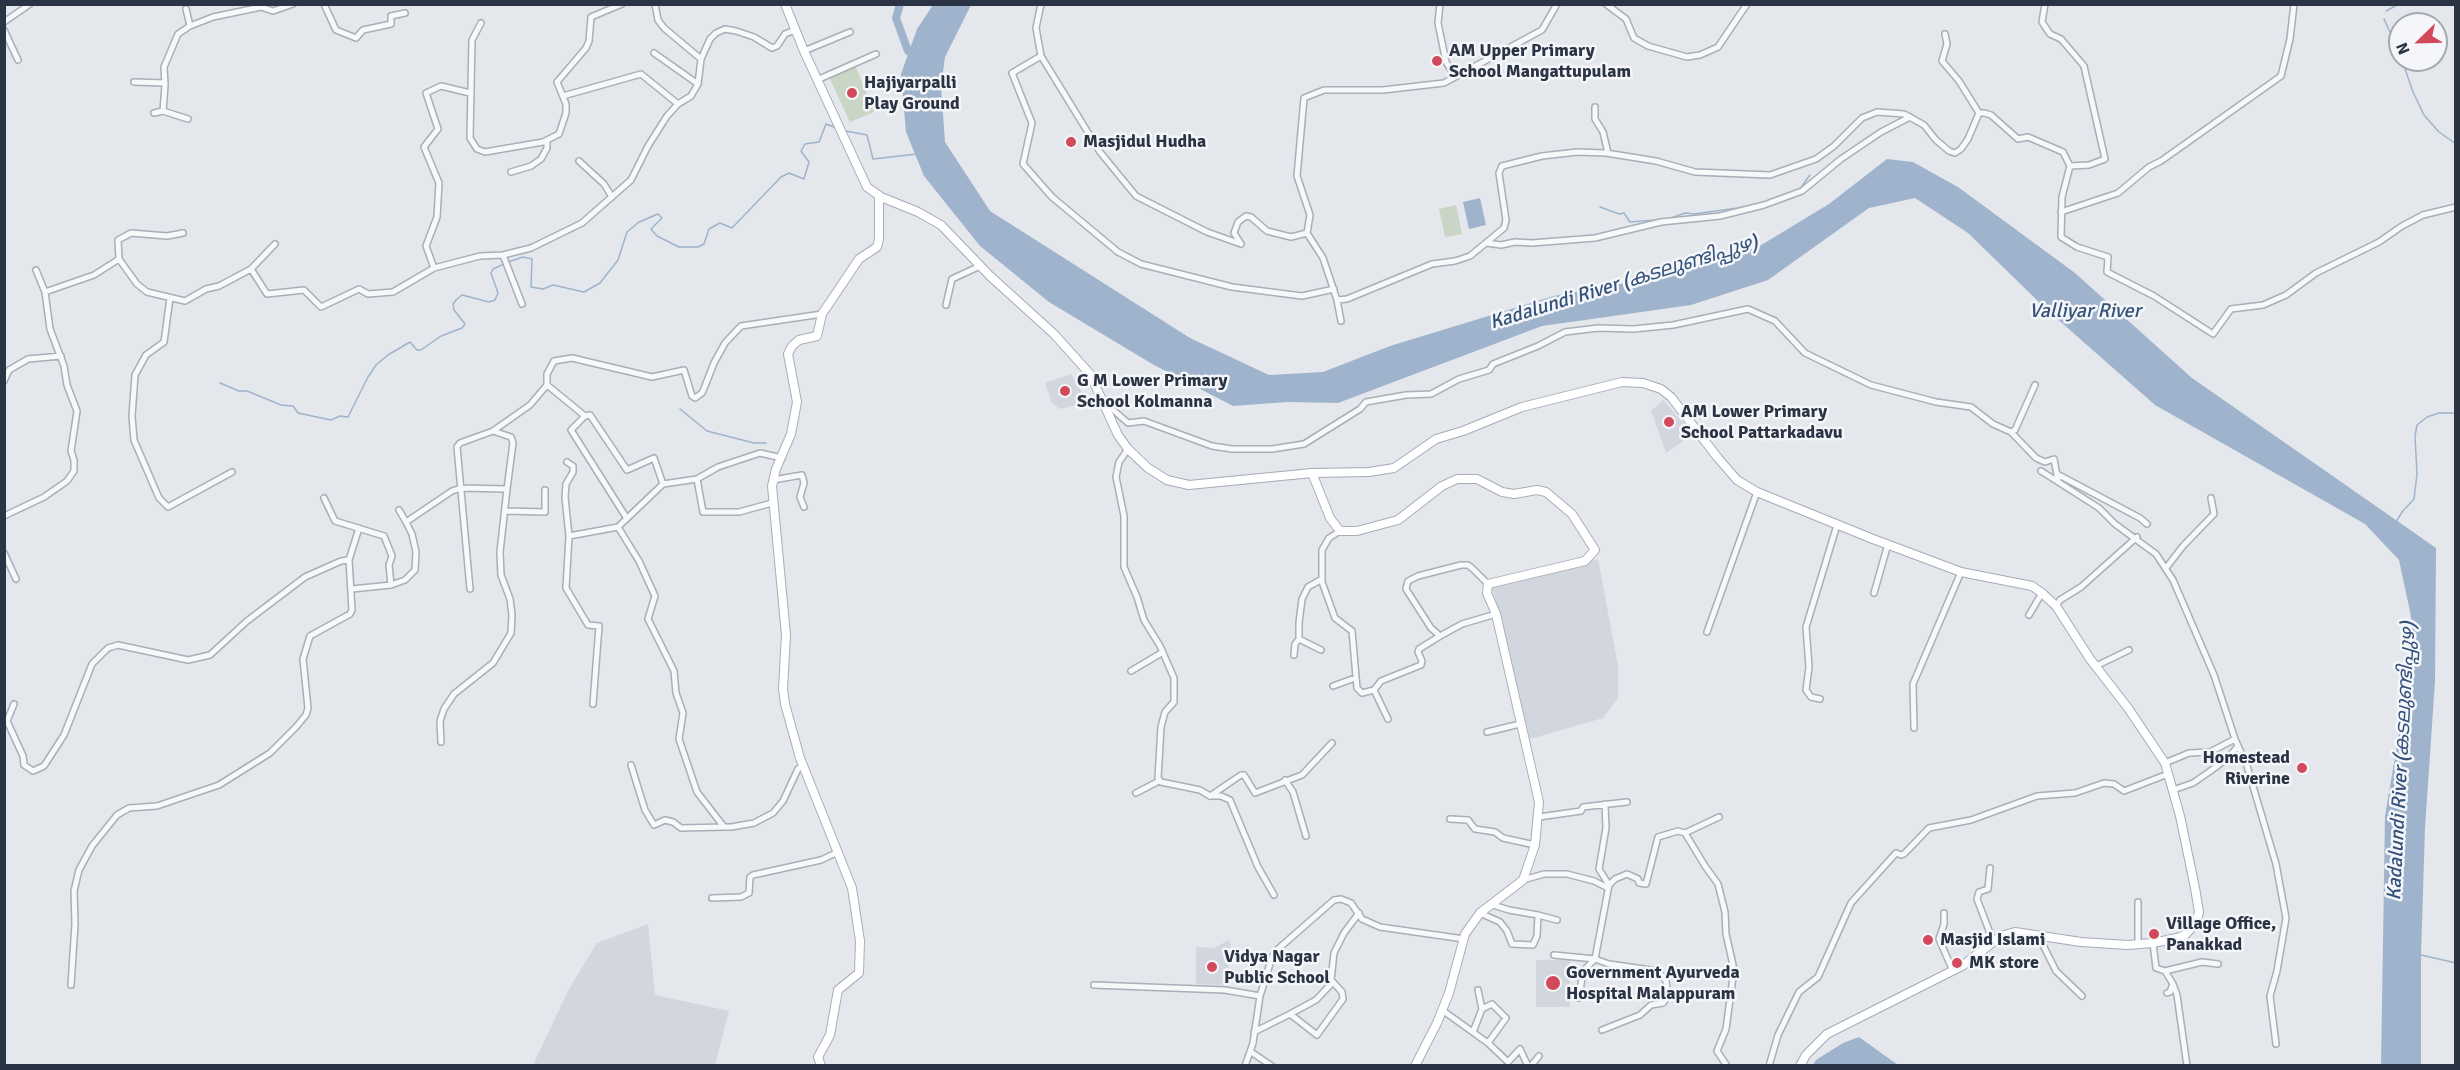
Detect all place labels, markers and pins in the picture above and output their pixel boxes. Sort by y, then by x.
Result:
place label: AM Upper Primary School Mangattupulam [1449,40,1631,82]
marker: AM Upper Primary School Mangattupulam [1430,54,1444,68]
place label: Hajiyarpalli Play Ground [864,72,960,115]
marker: Hajiyarpalli Play Ground [845,86,859,100]
place label: Masjidul Hudha [1083,131,1206,153]
marker: Masjidul Hudha [1064,135,1078,149]
place label: G M Lower Primary School Kolmanna [1077,370,1228,412]
marker: G M Lower Primary School Kolmanna [1058,384,1072,398]
place label: AM Lower Primary School Pattarkadavu [1681,401,1843,444]
marker: AM Lower Primary School Pattarkadavu [1662,415,1676,429]
place label: Homestead Riverine [2202,747,2290,789]
marker: Homestead Riverine [2295,761,2309,775]
place label: Village Office, Panakkad [2166,913,2276,956]
marker: Village Office, Panakkad [2147,927,2161,941]
place label: Masjid Islami [1940,929,2045,951]
marker: Masjid Islami [1921,933,1935,947]
place label: Vidya Nagar Public School [1224,946,1330,988]
place label: MK store [1969,952,2039,974]
marker: MK store [1950,956,1964,970]
marker: Vidya Nagar Public School [1205,960,1219,974]
place label: Government Ayurveda Hospital Malappuram [1566,962,1740,1004]
marker: Government Ayurveda Hospital Malappuram [1544,974,1562,992]

